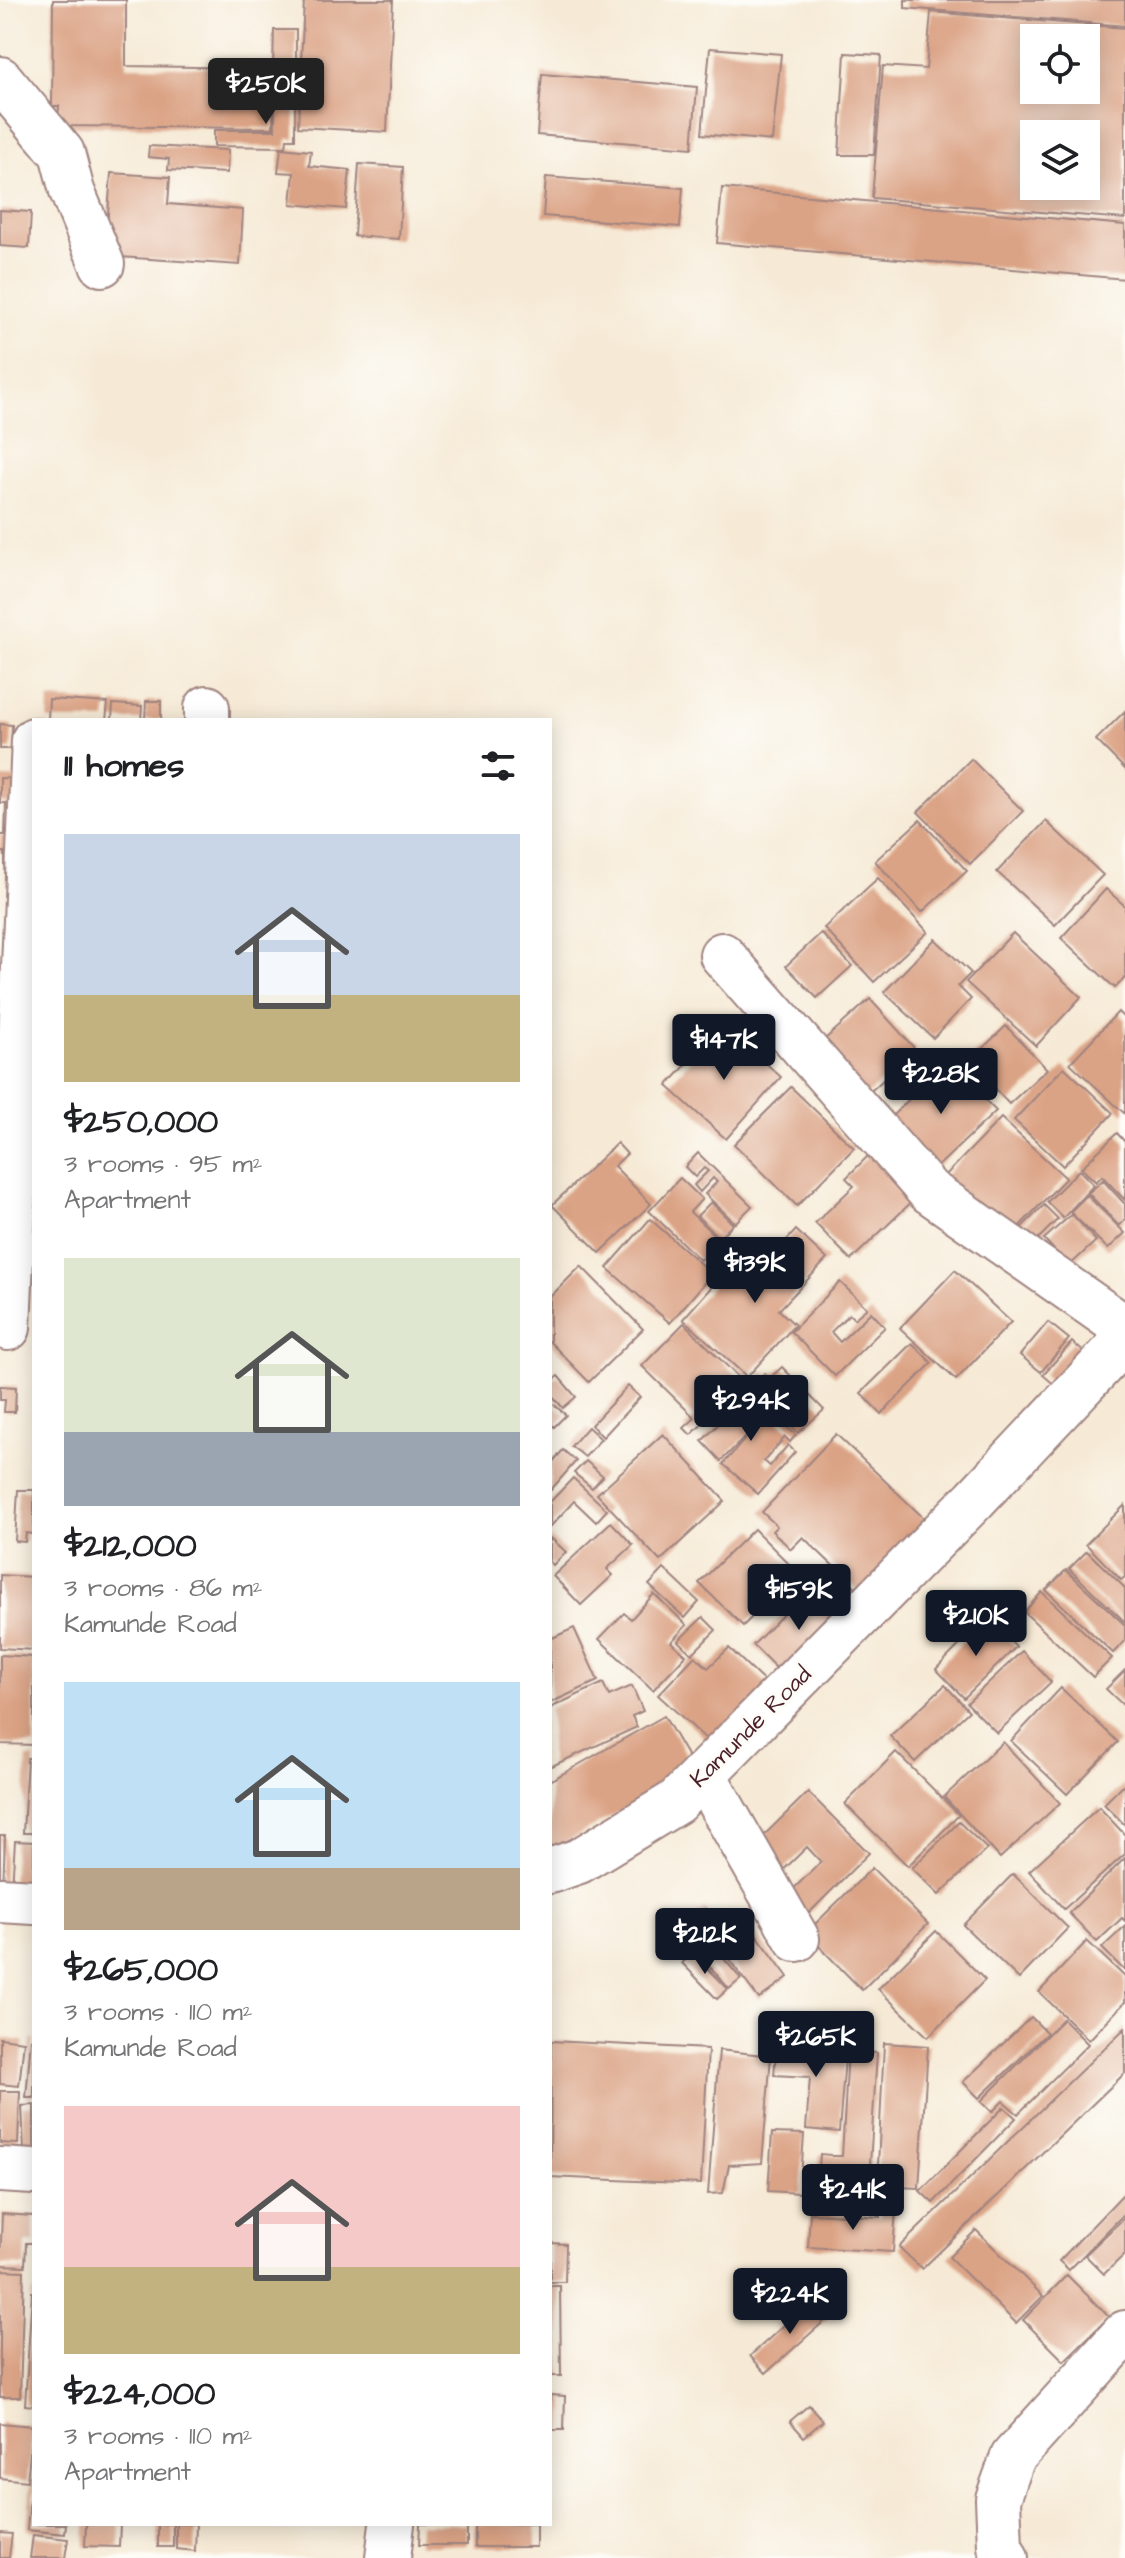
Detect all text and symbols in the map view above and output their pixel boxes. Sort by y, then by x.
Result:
map controls [1020,24,1100,200]
button: locate [1020,24,1100,104]
pin: $250K [210,58,322,126]
text: $250K [226,66,306,102]
button: layers [1020,120,1100,200]
text: 11 homes [64,742,184,790]
icon: filters [476,744,520,788]
icon: home [220,886,364,1030]
pin: $147K [668,1014,780,1082]
text: $147K [690,1022,758,1058]
pin: $228K [885,1048,997,1116]
text: $228K [903,1056,979,1092]
text: $250,000 [64,1098,218,1146]
text: 3 rooms · 95 m² [64,1146,263,1182]
text: Apartment [64,1182,191,1218]
pin: $139K [699,1237,811,1305]
text: $139K [724,1245,786,1281]
icon: home [220,1310,364,1454]
pin: $294K [695,1375,807,1443]
text: $294K [712,1383,790,1419]
text: $212,000 [64,1522,197,1570]
pin: $159K [743,1564,855,1632]
text: 3 rooms · 86 m² [64,1570,263,1606]
text: $159K [766,1572,832,1608]
pin: $210K [920,1590,1032,1658]
text: $210K [944,1598,1008,1634]
text: Kamunde Road [64,1606,237,1642]
street label: Kamunde Road [683,1659,819,1795]
icon: home [220,1734,364,1878]
pin: $212K [649,1908,761,1976]
text: $212K [673,1916,737,1952]
text: $265,000 [64,1946,218,1994]
text: 3 rooms · 110 m² [64,1994,252,2030]
pin: $265K [760,2011,872,2079]
text: $265K [776,2019,856,2055]
text: Kamunde Road [64,2030,237,2066]
icon: home [220,2158,364,2302]
pin: $241K [797,2164,909,2232]
text: $241K [820,2172,886,2208]
pin: $224K [734,2268,846,2336]
text: $224K [751,2276,829,2312]
text: $224,000 [64,2370,215,2418]
text: 3 rooms · 110 m² [64,2418,252,2454]
text: Apartment [64,2454,191,2490]

